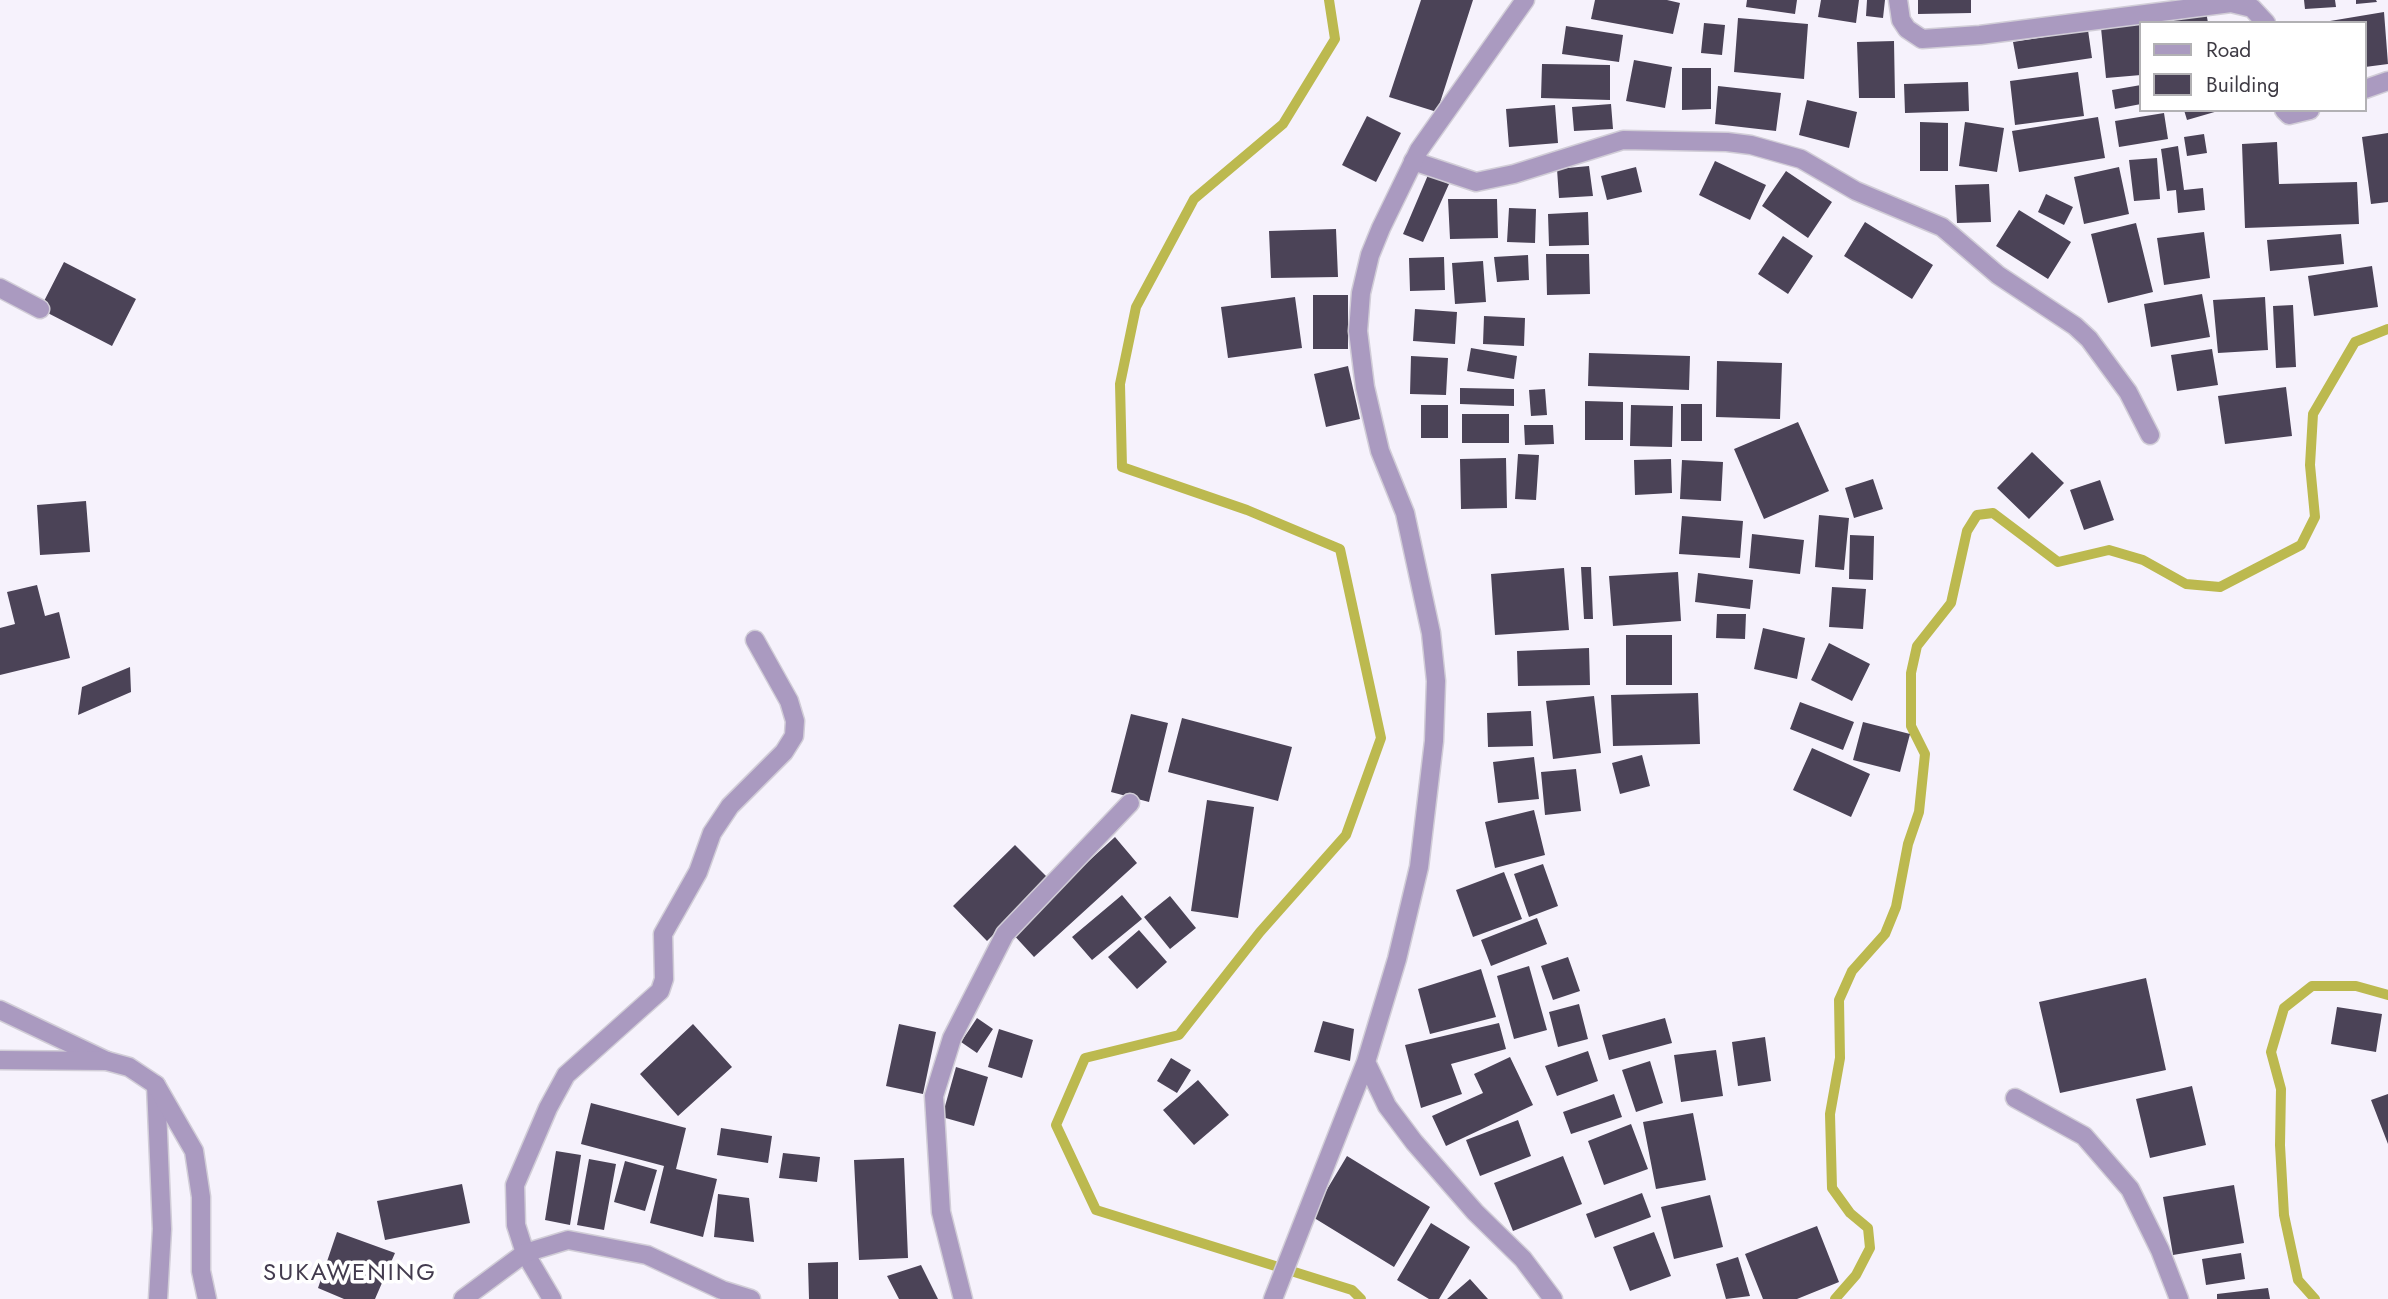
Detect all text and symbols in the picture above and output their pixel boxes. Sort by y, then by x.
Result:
legend [2140,21,2367,112]
text: Road [2206,35,2251,65]
text: Building [2206,70,2279,100]
district label: SUKAWENING [264,1260,436,1288]

